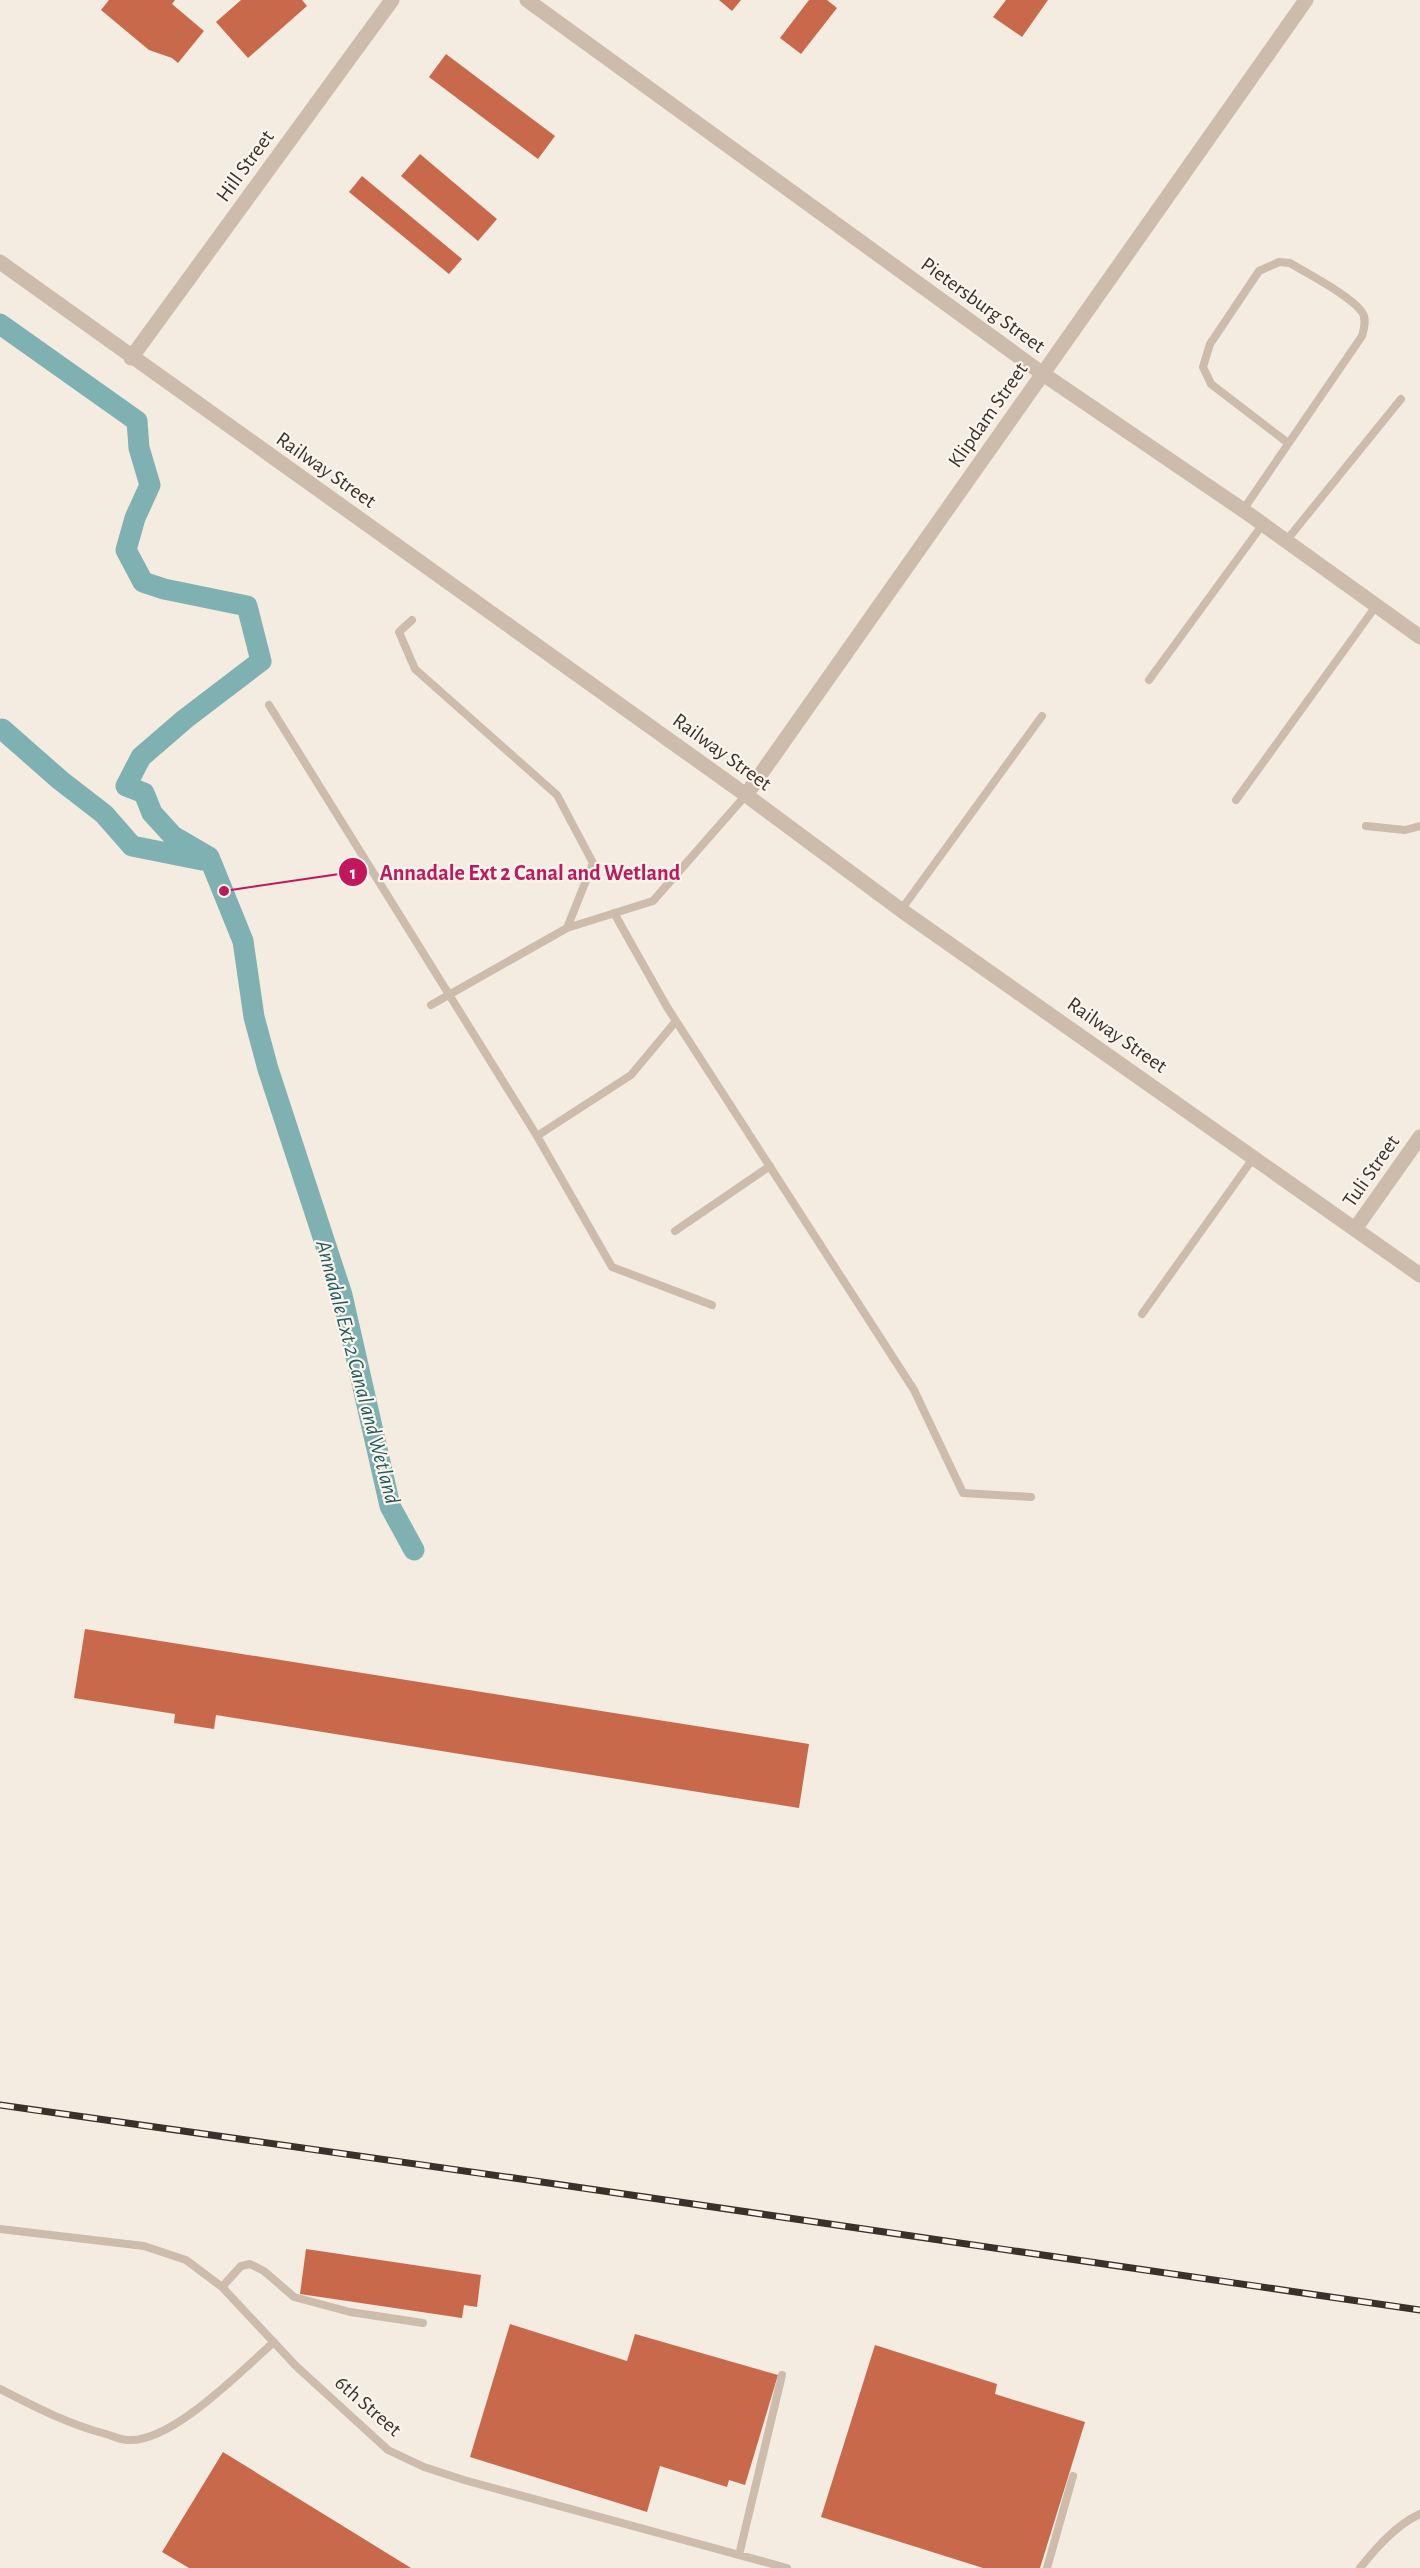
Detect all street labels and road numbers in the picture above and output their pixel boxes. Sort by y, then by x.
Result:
street label: Hill Street [212,126,278,206]
street label: Pietersburg Street [917,253,1049,357]
street label: Klipdam Street [944,359,1032,471]
street label: Railway Street [272,428,380,512]
street label: Railway Street [669,709,775,795]
street label: Railway Street [1063,993,1171,1077]
street label: Tuli Street [1339,1131,1403,1211]
street label: 6th Street [331,2372,405,2440]

